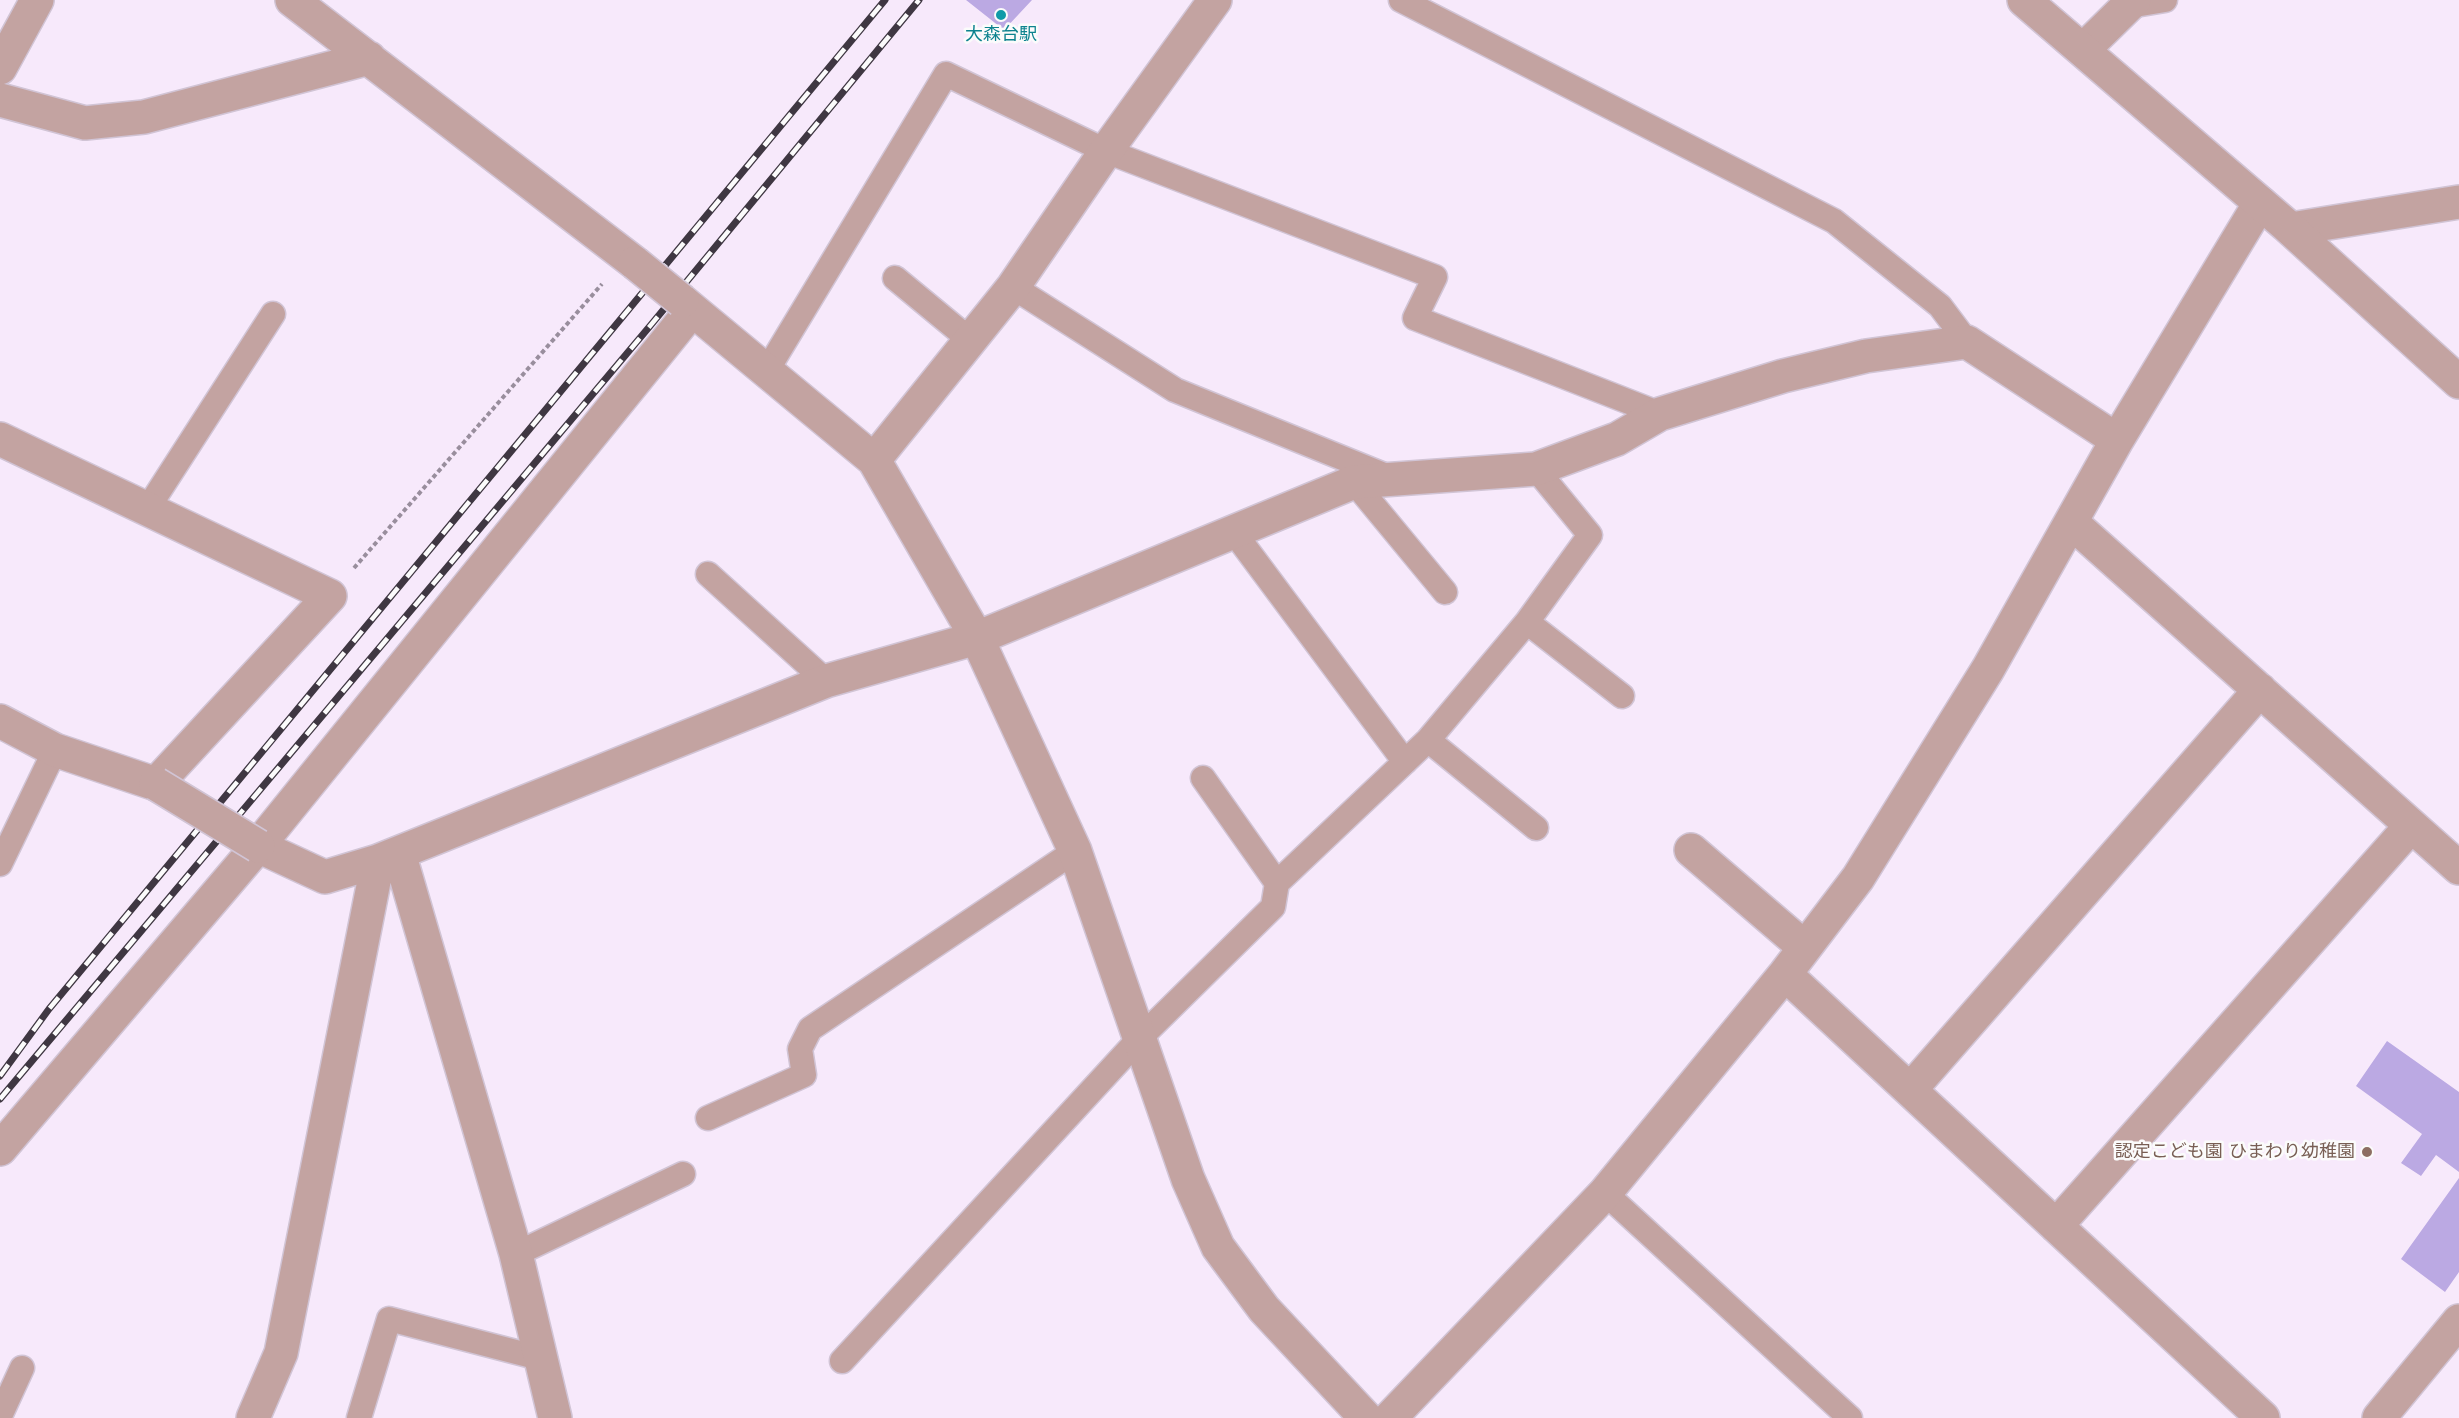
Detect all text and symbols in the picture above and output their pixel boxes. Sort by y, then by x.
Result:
marker: 大森台駅 [994,8,1008,22]
place label: 大森台駅 [965,24,1037,46]
place label: 認定こども園 ひまわり幼稚園 [2115,1141,2355,1163]
marker: 認定こども園 ひまわり幼稚園 [2360,1145,2374,1159]

